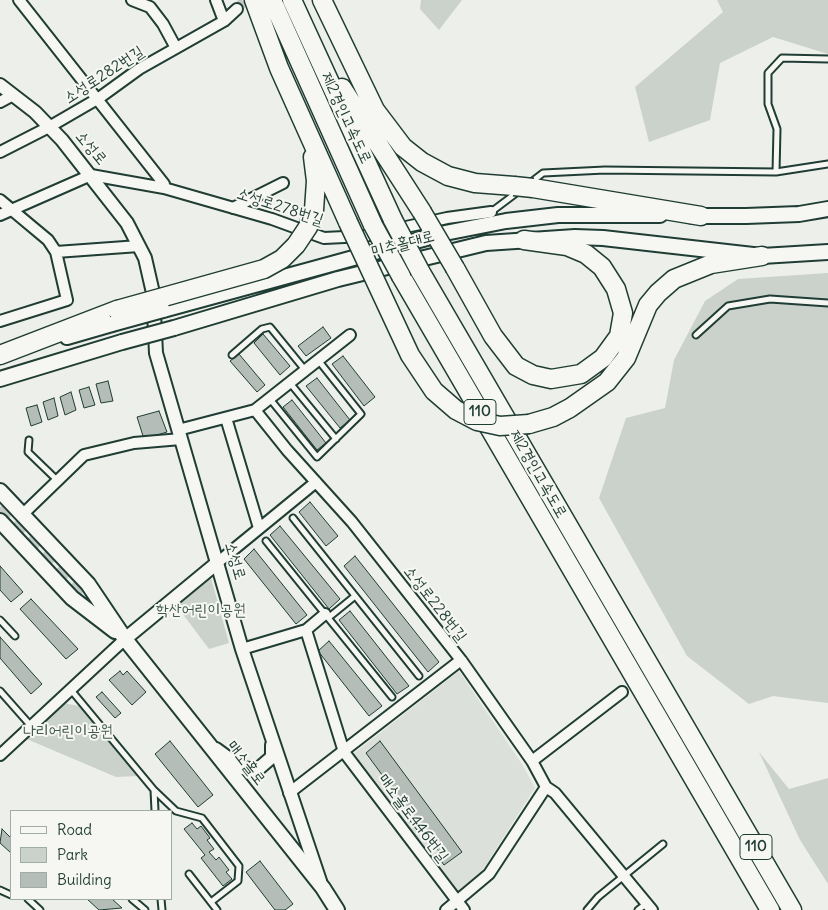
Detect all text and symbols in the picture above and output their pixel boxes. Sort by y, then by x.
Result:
street label: 소성로282번길 [61,42,147,108]
street label: 제2경인고속도로 [316,69,376,167]
street label: 소성로 [71,127,111,169]
street label: 소성로278번길 [234,184,326,230]
street label: 미추홀대로 [369,226,437,262]
road number: 110 [464,400,496,424]
street label: 제2경인고속도로 [505,426,571,522]
street label: 소성로 [220,540,250,582]
street label: 소성로228번길 [399,562,471,646]
park label: 학산어린이공원 [156,600,246,620]
park label: 나리어린이공원 [23,721,113,741]
street label: 매소홀로 [223,737,269,789]
street label: 매소홀로446번길 [374,770,452,866]
legend [10,810,172,900]
text: Road [57,820,92,839]
road number: 110 [740,834,772,860]
text: Park [57,845,88,864]
text: Building [57,870,112,889]

